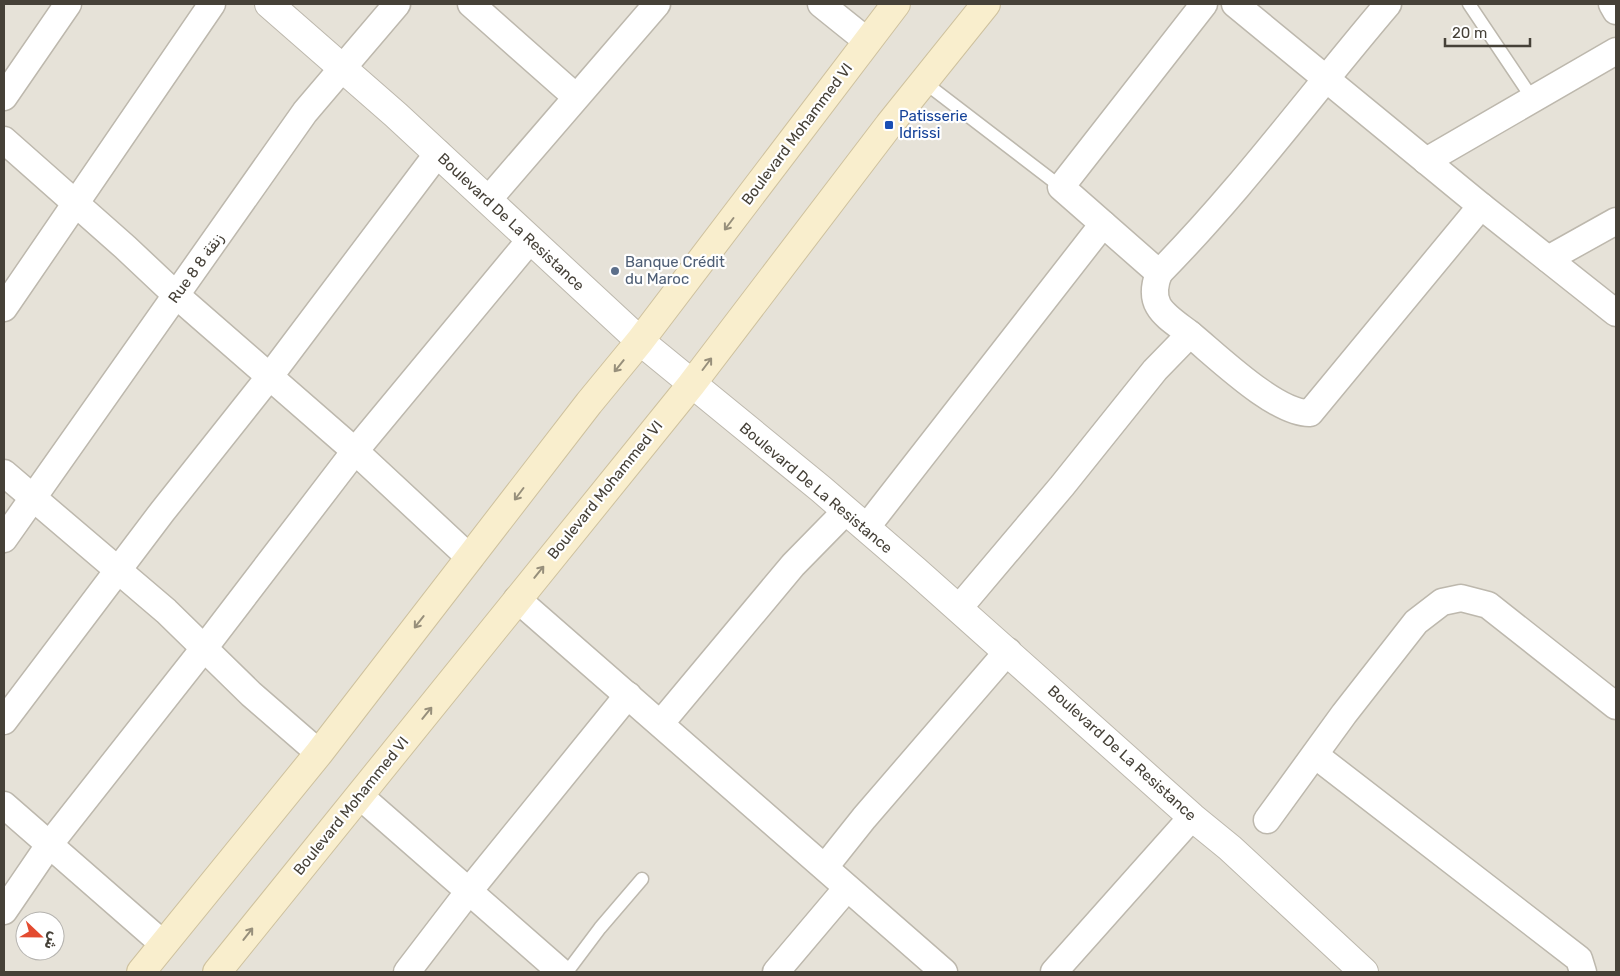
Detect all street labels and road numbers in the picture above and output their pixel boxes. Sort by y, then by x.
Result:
street label: Boulevard Mohammed VI [738,60,856,208]
street label: Boulevard De La Resistance [434,149,588,295]
street label: Rue 8 8 زنقة [165,229,228,307]
street label: Boulevard Mohammed VI [544,417,666,563]
street label: Boulevard De La Resistance [736,419,896,557]
street label: Boulevard De La Resistance [1044,682,1200,824]
street label: Boulevard Mohammed VI [290,733,412,879]

